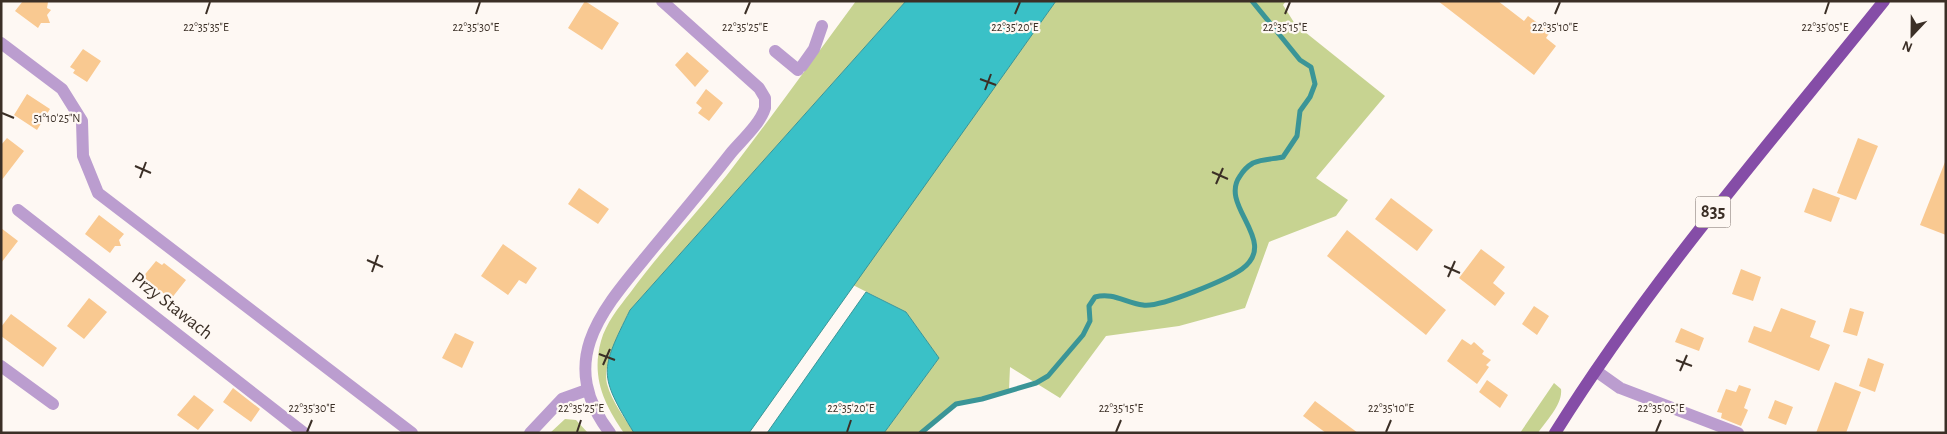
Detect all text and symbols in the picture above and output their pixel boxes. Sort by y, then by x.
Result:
north arrow [1887,10,1937,60]
text: 22°35'35"E [183,21,229,33]
text: 22°35'30"E [453,21,500,33]
text: 22°35'25"E [722,21,768,33]
text: 22°35'20"E [991,21,1039,33]
text: 22°35'15"E [1263,21,1308,33]
text: 22°35'10"E [1532,21,1578,33]
text: 22°35'05"E [1802,21,1849,33]
text: N [1900,38,1915,54]
text: 51°10'25"N [33,112,81,124]
road number: 835 [1696,196,1730,228]
street label: Przy Stawach [128,269,216,343]
text: 22°35'30"E [289,402,336,414]
text: 22°35'25"E [558,402,604,414]
text: 22°35'20"E [827,402,875,414]
text: 22°35'15"E [1099,402,1144,414]
text: 22°35'10"E [1368,402,1414,414]
text: 22°35'05"E [1638,402,1685,414]

